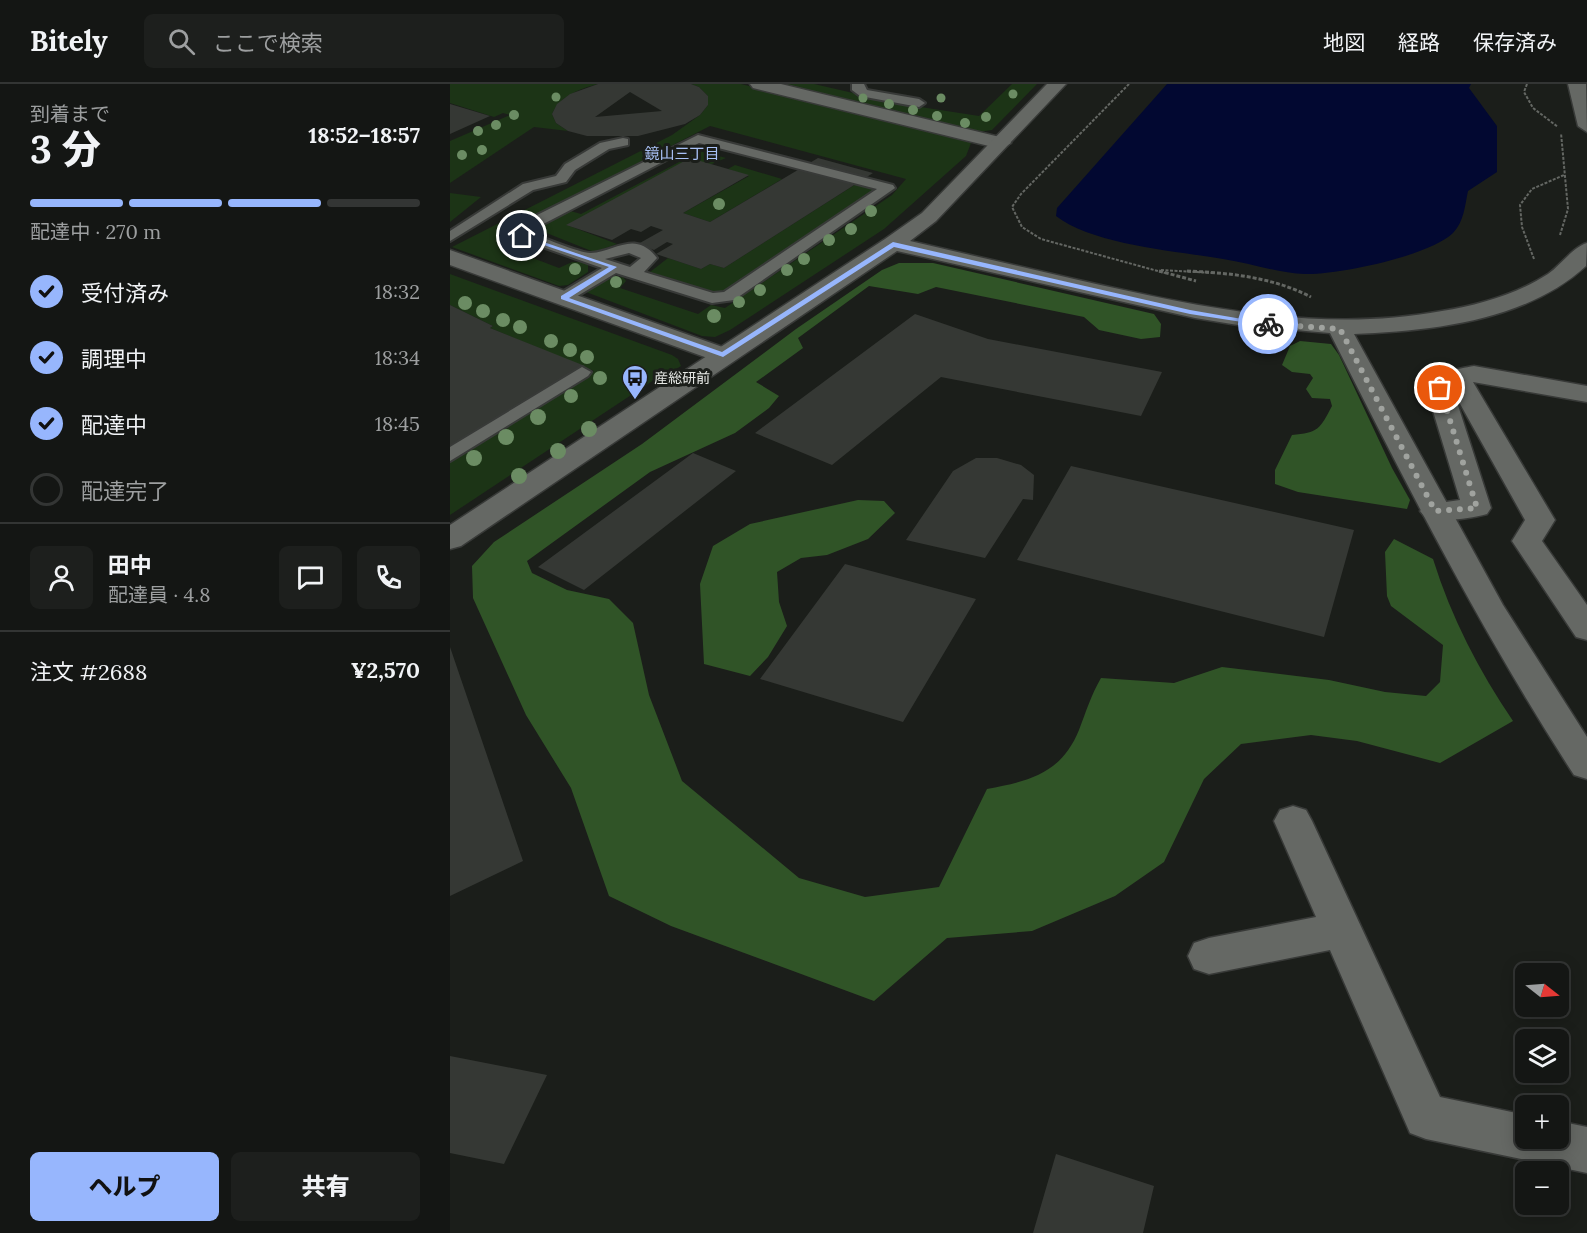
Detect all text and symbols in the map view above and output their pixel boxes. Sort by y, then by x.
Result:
search box [144,14,564,68]
text: Bitely [30,23,108,59]
icon: search [165,25,198,58]
text: ここで検索 [213,29,323,57]
text: 地図 [1323,29,1365,56]
text: 経路 [1398,29,1440,56]
text: 保存済み [1473,29,1557,56]
text: 到着まで [30,101,110,126]
text: 18:52–18:57 [308,121,420,149]
text: 3 分 [30,124,101,174]
district label: 鏡山三丁目 [644,144,720,163]
pin [496,210,547,261]
text: 配達中 · 270 m [30,219,161,244]
icon: home [505,219,538,252]
icon: check [30,275,63,308]
text: 受付済み [81,279,169,307]
text: 18:32 [375,279,420,304]
courier [1238,294,1298,354]
icon: bike [1252,308,1285,341]
icon: check [30,341,63,374]
text: 調理中 [81,345,147,373]
text: 18:34 [375,345,420,370]
pin [1414,362,1465,413]
bus stop icon: 産総研前 [620,363,650,401]
place label: 産総研前 [654,369,710,387]
icon: bag [1423,371,1456,404]
icon: check [30,407,63,440]
text: 配達中 [81,411,147,439]
text: 18:45 [375,411,420,436]
text: 配達完了 [81,477,169,505]
button: person [30,546,93,609]
button: chat [279,546,342,609]
button: phone [357,546,420,609]
text: 田中 [108,551,152,579]
text: 配達員 · 4.8 [108,582,211,607]
text: ¥2,570 [351,656,420,684]
text: 注文 #2688 [30,658,147,686]
north arrow [1515,963,1569,1017]
map controls [1515,963,1569,1215]
button: layers [1515,1029,1569,1083]
button: + [1515,1095,1569,1149]
button: ヘルプ [30,1152,219,1221]
button: 共有 [231,1152,420,1221]
button: − [1515,1161,1569,1215]

